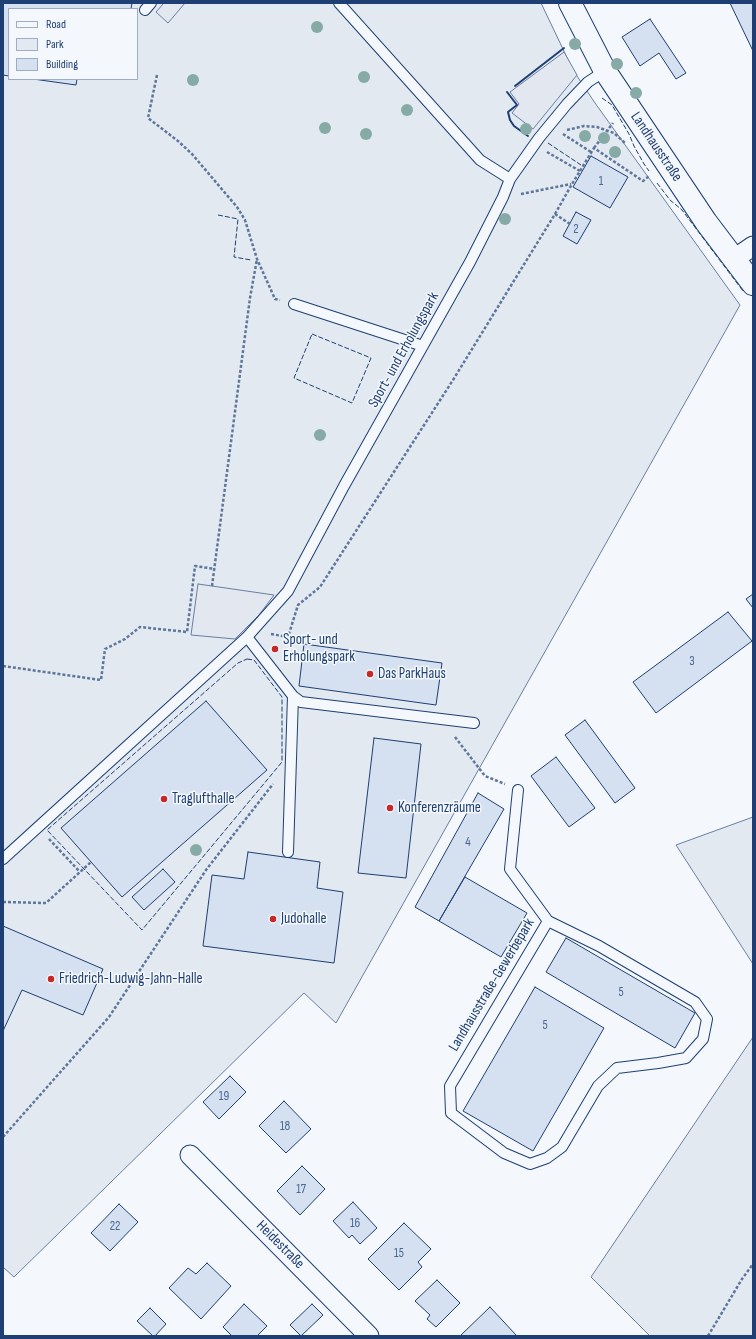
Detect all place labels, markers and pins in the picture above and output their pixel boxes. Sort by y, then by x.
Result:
place label: Sport- und Erholungspark [283,631,355,666]
marker: Sport- und Erholungspark [270,644,280,654]
place label: Das ParkHaus [378,665,446,683]
marker: Das ParkHaus [365,669,375,679]
place label: Traglufthalle [172,790,235,808]
marker: Traglufthalle [159,794,169,804]
place label: Konferenzräume [398,799,481,817]
marker: Konferenzräume [385,803,395,813]
place label: Judohalle [281,910,327,928]
marker: Judohalle [268,914,278,924]
place label: Friedrich-Ludwig-Jahn-Halle [59,970,203,988]
marker: Friedrich-Ludwig-Jahn-Halle [46,974,56,984]

